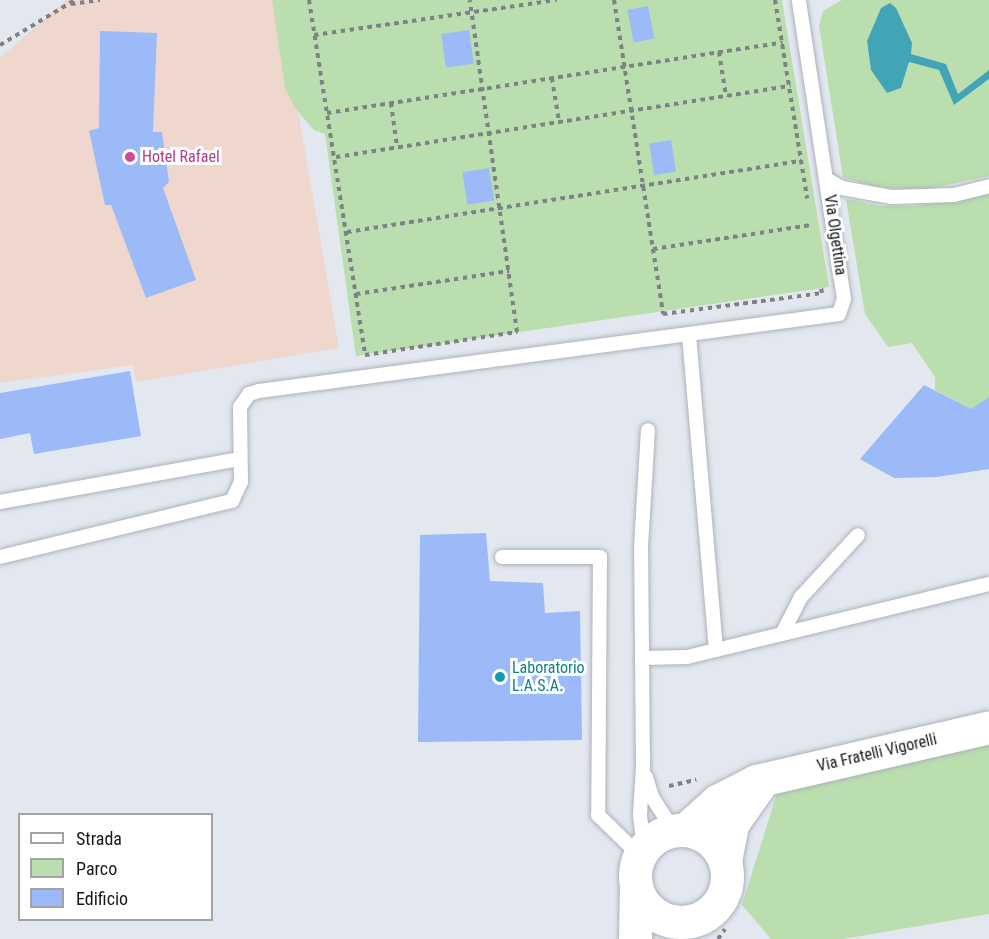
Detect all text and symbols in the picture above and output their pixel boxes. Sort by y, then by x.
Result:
place label: Hotel Rafael [142,147,220,167]
marker: Hotel Rafael [123,150,137,164]
street label: Via Olgettina [820,193,850,277]
place label: Laboratorio L.A.S.A. [512,658,585,696]
marker: Laboratorio L.A.S.A. [493,670,507,684]
street label: Via Fratelli Vigorelli [815,730,939,776]
legend [18,813,213,921]
text: Strada [76,828,122,849]
text: Parco [76,858,117,879]
text: Edificio [76,888,128,909]

